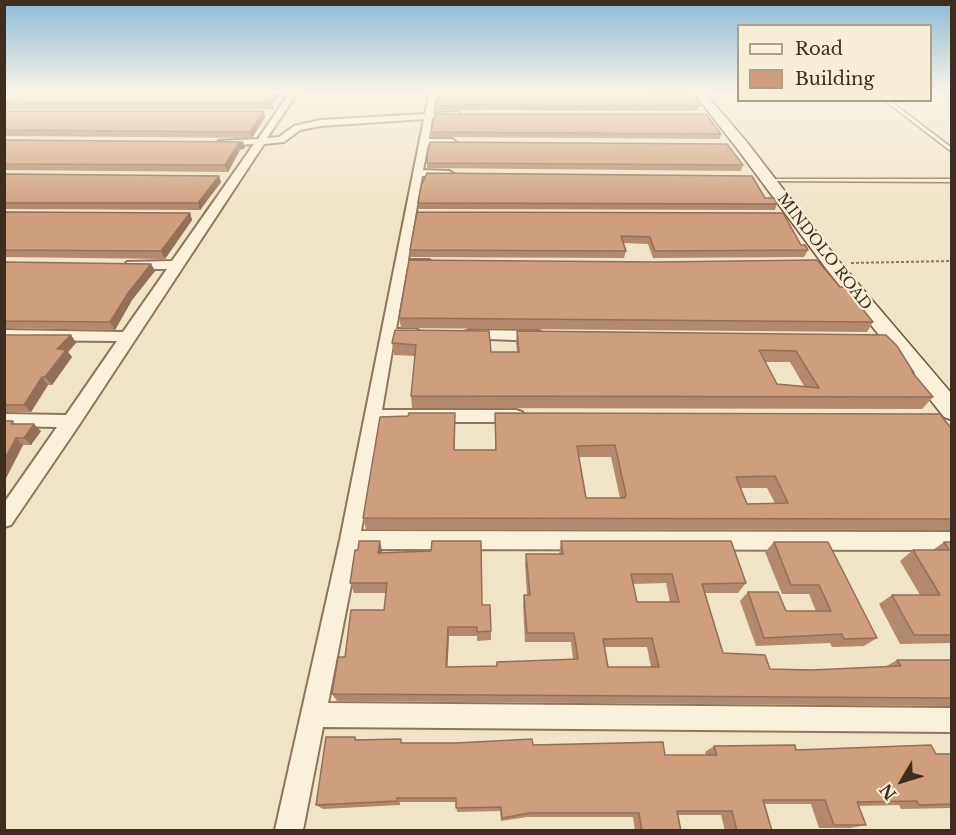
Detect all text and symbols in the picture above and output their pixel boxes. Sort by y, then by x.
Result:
legend [737,24,932,102]
text: Road [795,38,843,60]
text: Building [795,68,874,90]
street label: MINDOLO ROAD [773,190,875,314]
north arrow [872,751,932,811]
text: N [875,780,900,804]

